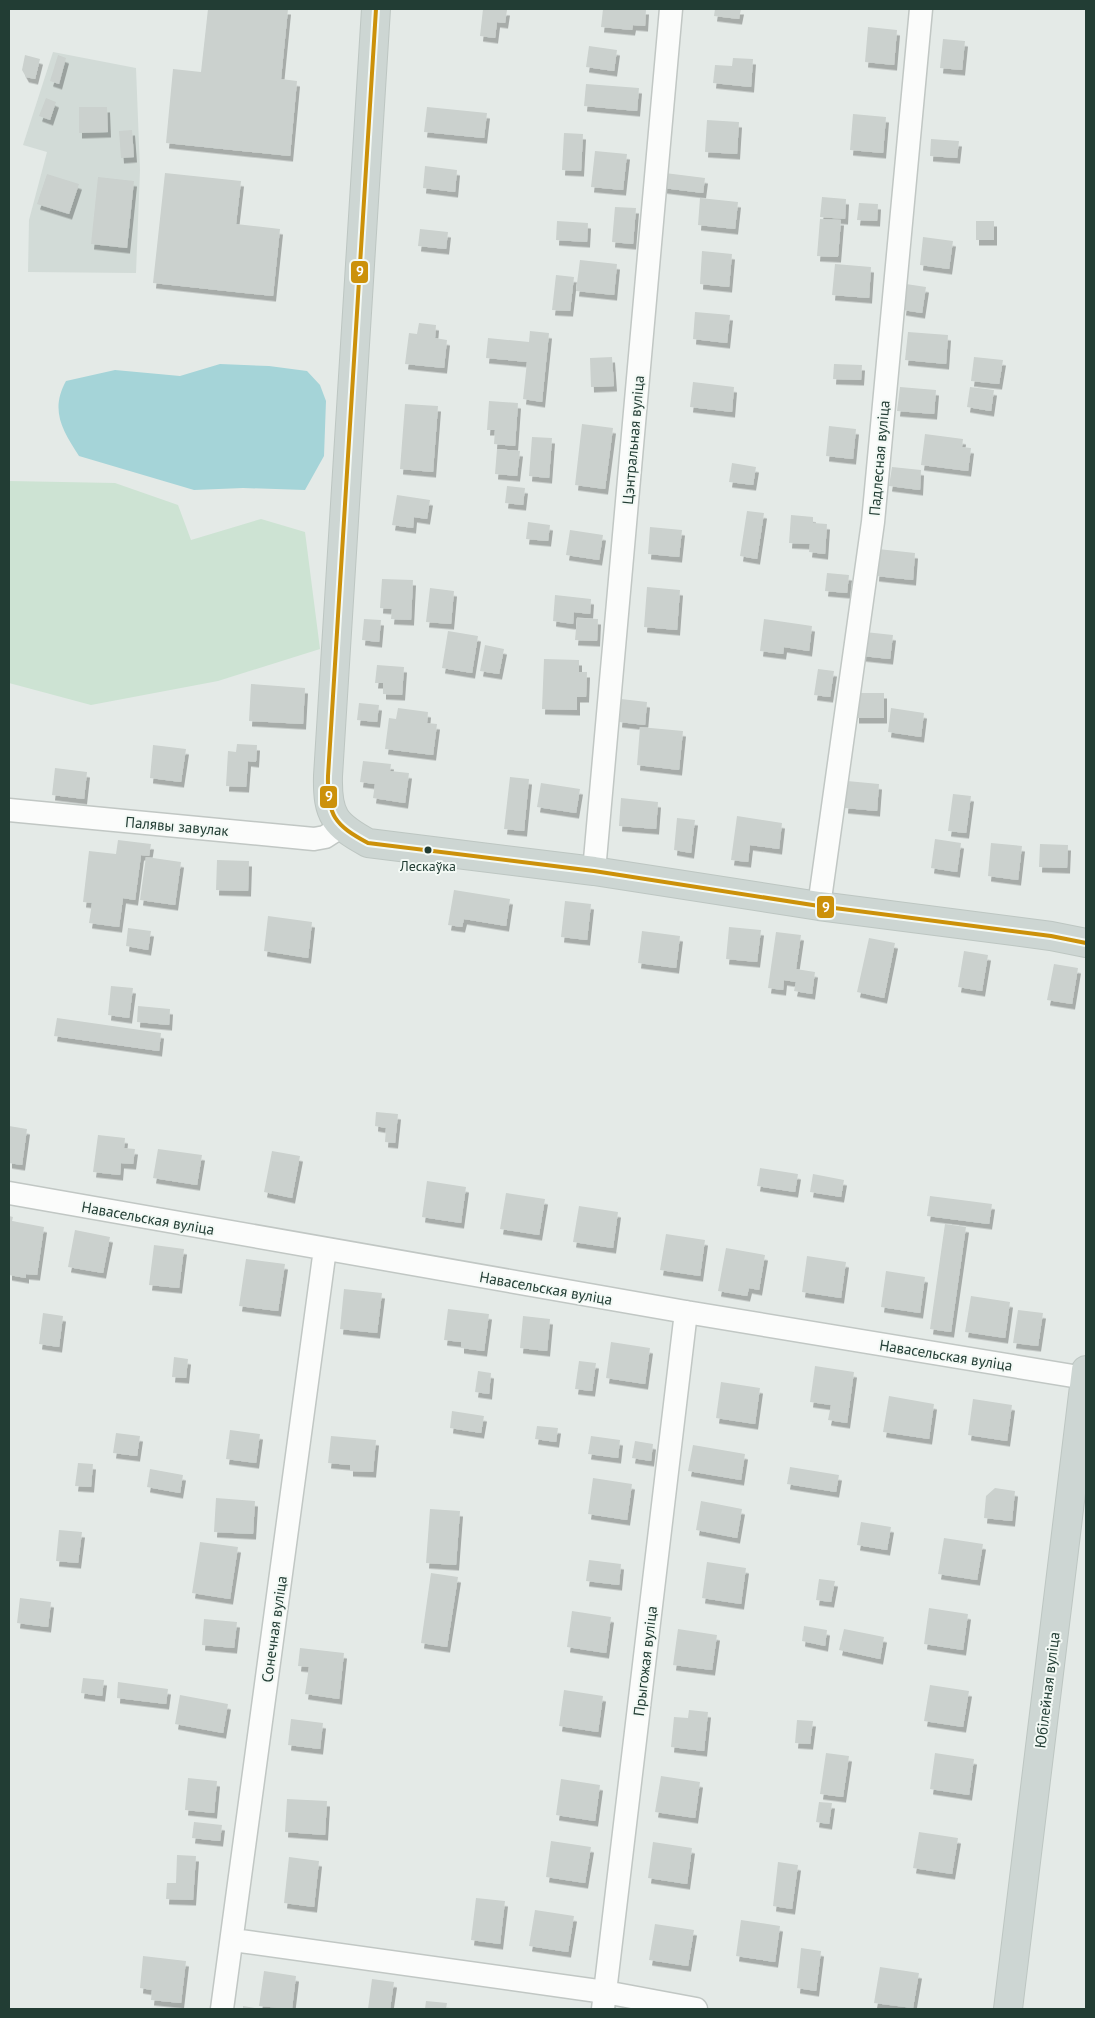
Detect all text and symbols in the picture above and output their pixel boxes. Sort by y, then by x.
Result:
line badge: 9 [350,260,369,284]
text: 9 [356,262,364,280]
street label: Цэнтральная вуліца [618,375,648,505]
street label: Падлесная вуліца [864,399,894,517]
line badge: 9 [319,785,338,809]
text: 9 [325,787,333,805]
street label: Палявы завулак [124,812,230,840]
marker: Лескаўка [423,845,433,855]
place label: Лескаўка [399,857,456,875]
line badge: 9 [816,895,835,919]
text: 9 [822,898,830,916]
street label: Навасельская вуліца [80,1197,216,1239]
street label: Навасельская вуліца [478,1267,614,1309]
street label: Навасельская вуліца [878,1335,1014,1375]
street label: Сонечная вуліца [257,1575,291,1683]
street label: Прыгожая вуліца [629,1605,661,1717]
street label: Юбілейная вуліца [1030,1631,1064,1749]

